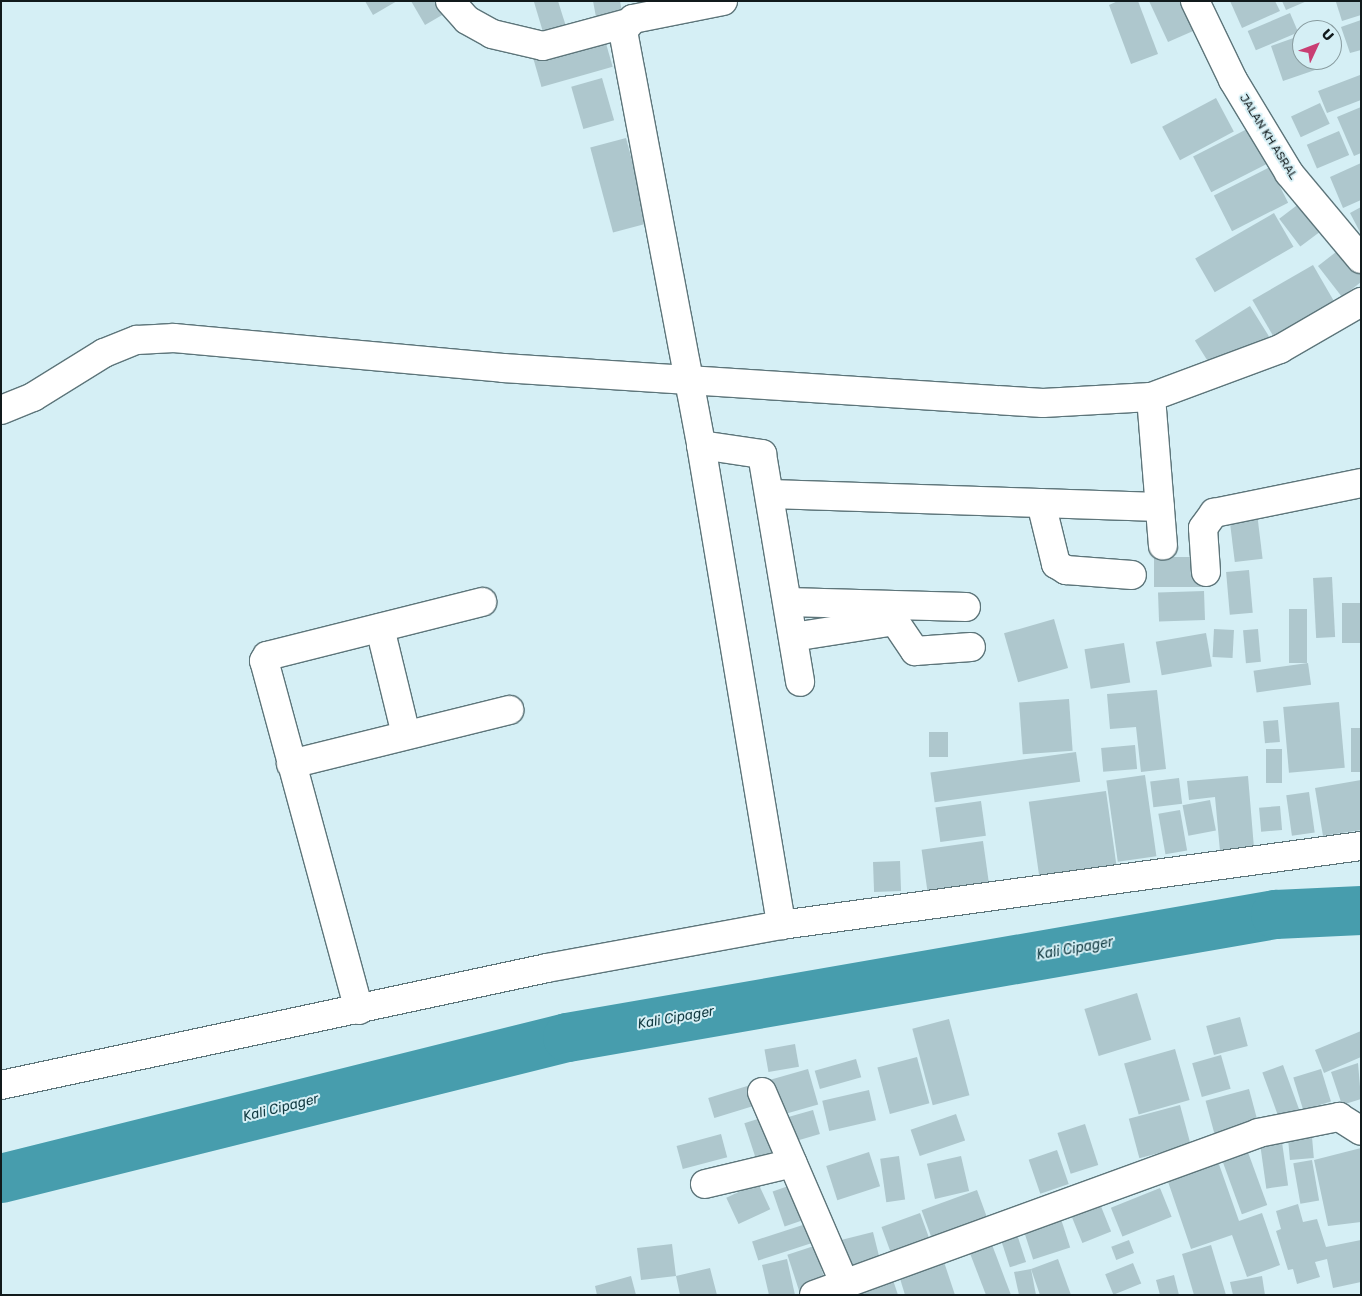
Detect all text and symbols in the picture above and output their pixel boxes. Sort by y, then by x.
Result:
north arrow [1292,20,1342,70]
text: U [1318,26,1337,45]
street label: JALAN KH ASRAL [1236,91,1300,183]
water label: Kali Cipager [1035,934,1115,964]
water label: Kali Cipager [636,1003,716,1033]
water label: Kali Cipager [241,1090,321,1126]

